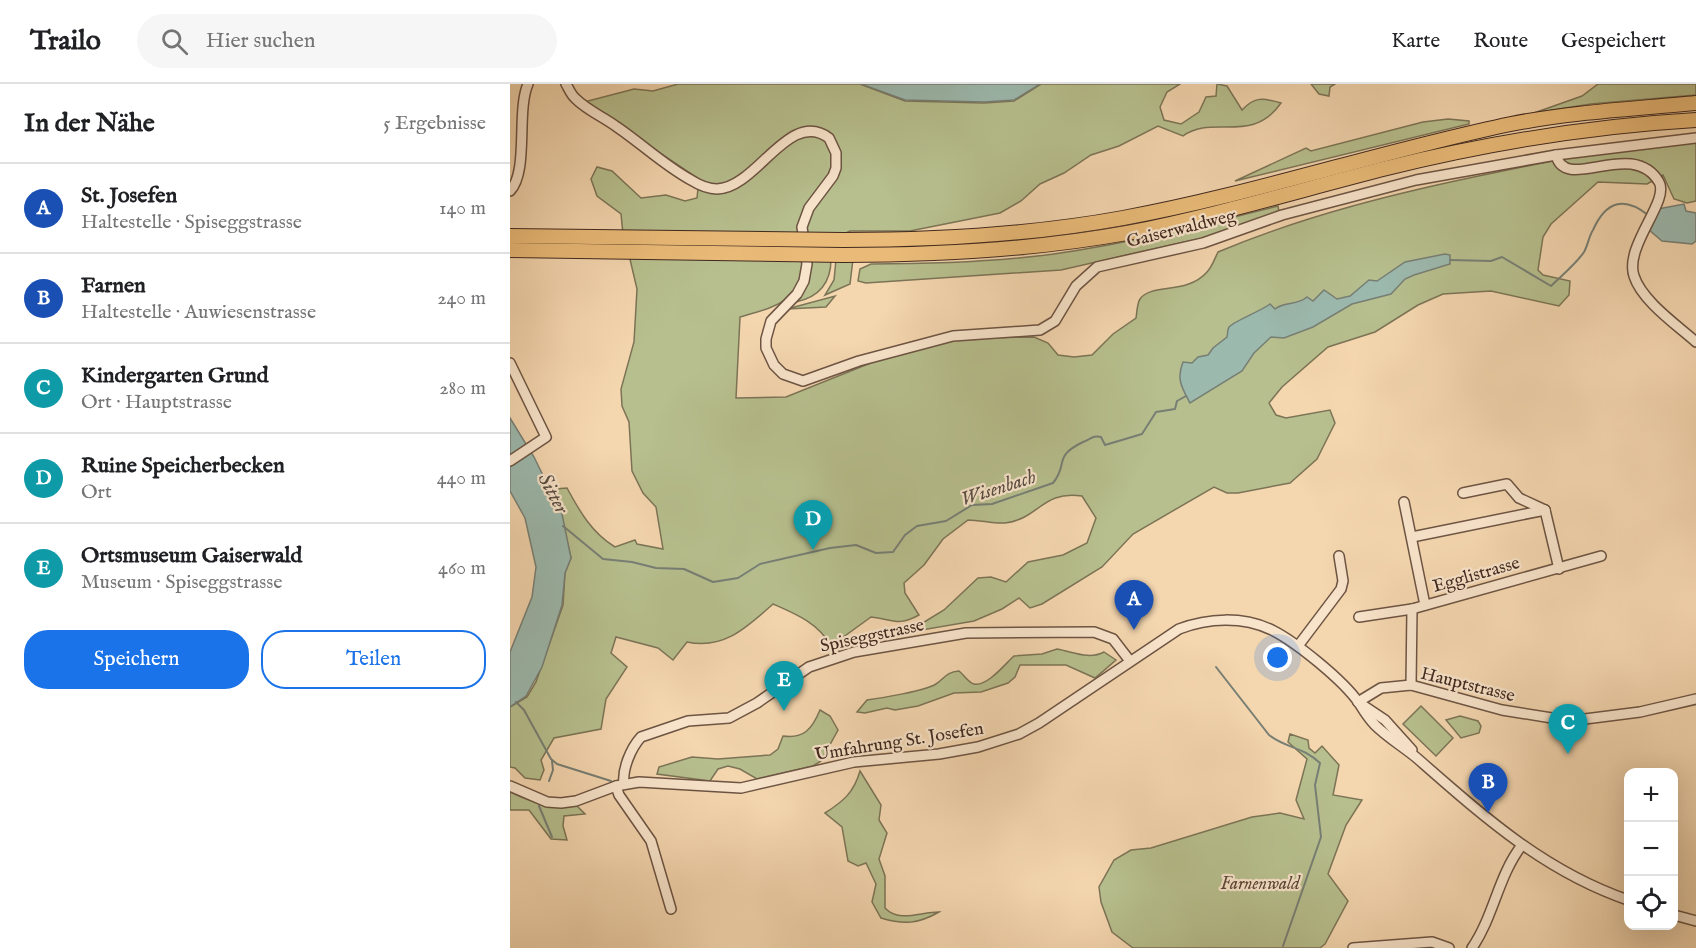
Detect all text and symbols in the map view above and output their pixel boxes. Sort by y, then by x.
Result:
search box [137,14,557,68]
text: Trailo [30,24,101,59]
icon: search [158,25,191,58]
text: Hier suchen [206,27,315,55]
text: Karte [1391,28,1440,55]
text: Route [1473,28,1528,55]
text: Gespeichert [1561,28,1666,55]
text: In der Nähe [24,107,155,140]
text: 5 Ergebnisse [383,111,486,136]
text: St. Josefen [81,182,177,210]
text: A [37,196,50,221]
text: 140 m [439,196,486,221]
street label: Gaiserwaldweg [1124,205,1239,254]
text: Haltestelle · Spiseggstrasse [81,210,302,235]
text: Farnen [81,272,146,300]
text: B [37,286,50,311]
text: 240 m [437,286,486,311]
text: Haltestelle · Auwiesenstrasse [81,300,316,325]
text: Kindergarten Grund [81,362,269,390]
text: C [36,376,51,401]
text: 280 m [439,376,486,401]
text: Ort · Hauptstrasse [81,390,232,415]
text: Ruine Speicherbecken [81,452,285,480]
water label: Wisenbach [958,464,1040,512]
text: D [35,466,52,491]
text: 440 m [437,466,486,491]
water label: Sitter [532,469,574,519]
text: Ort [81,480,112,505]
pin: D [794,500,832,550]
text: Ortsmuseum Gaiserwald [81,542,302,570]
street label: Egglistrasse [1430,552,1523,599]
text: E [37,556,50,581]
text: 460 m [438,556,486,581]
text: Museum · Spiseggstrasse [81,570,283,595]
pin: A [1114,580,1154,630]
street label: Spiseggstrasse [818,614,926,659]
button: Speichern [24,630,249,689]
button: Teilen [261,630,486,689]
your location [1263,643,1292,672]
pin: E [764,662,804,711]
street label: Hauptstrasse [1418,663,1517,708]
pin: C [1548,704,1588,754]
street label: Umfahrung St. Josefen [813,718,986,767]
pin: B [1468,764,1508,813]
map controls [1624,768,1678,930]
button: + [1624,768,1678,822]
button: − [1624,822,1678,876]
park label: Farnenwald [1220,873,1301,896]
button: locate [1624,876,1678,930]

